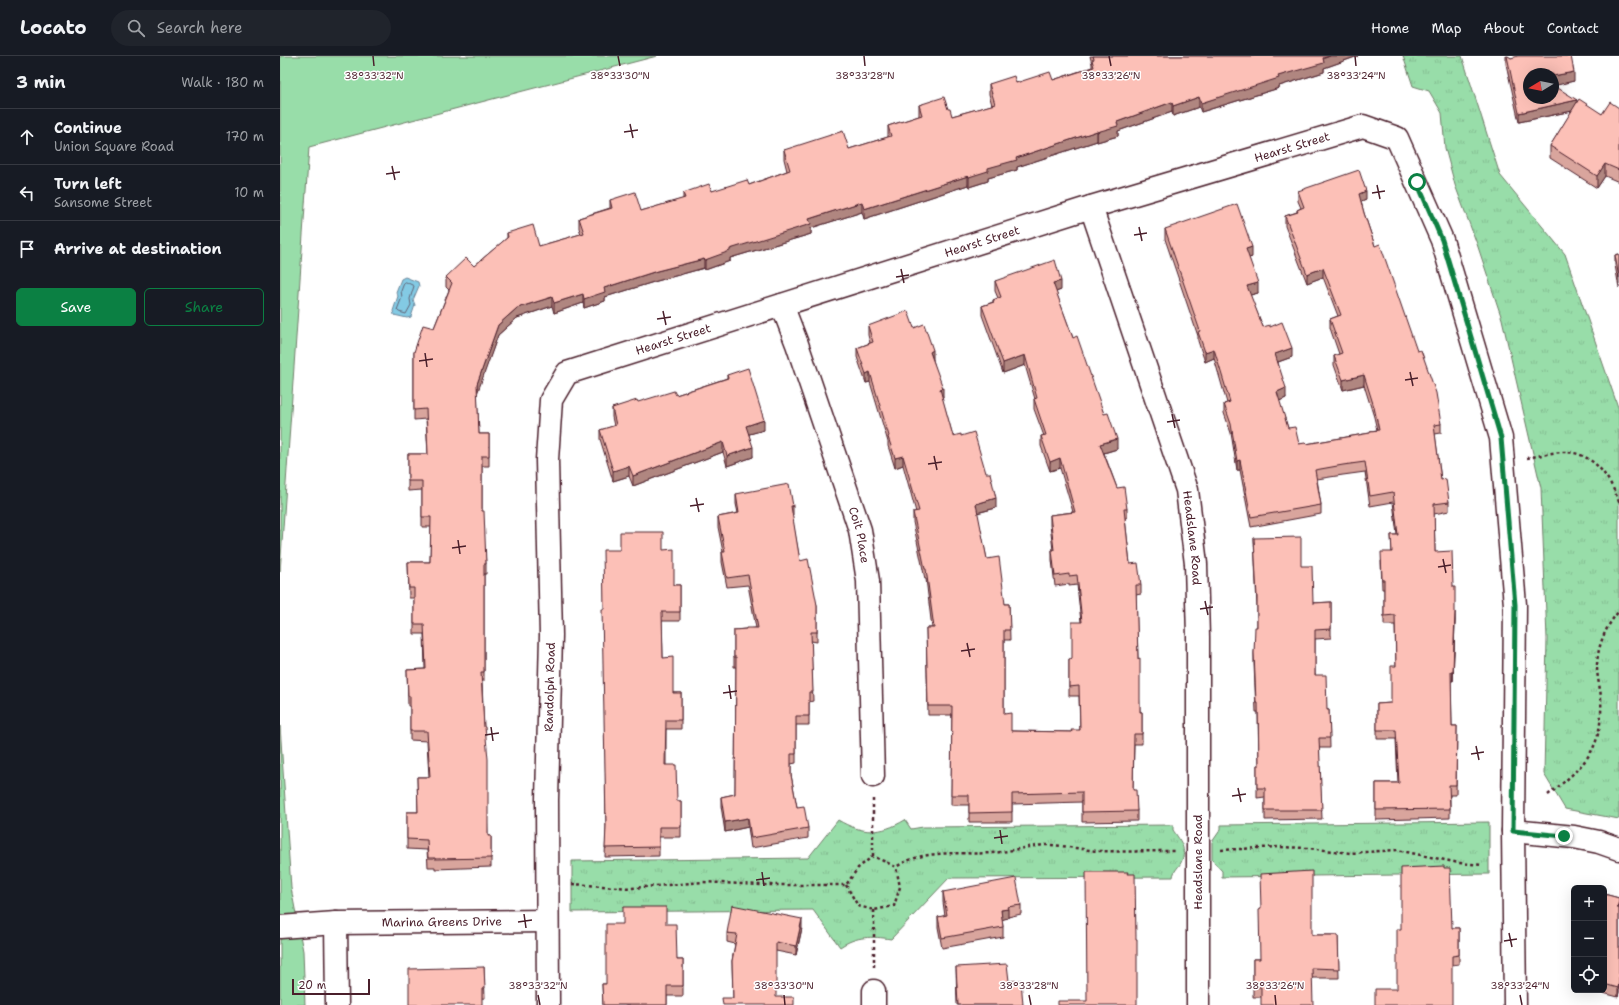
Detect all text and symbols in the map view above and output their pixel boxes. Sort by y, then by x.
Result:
search box [111,10,391,46]
text: Locato [20,15,87,40]
icon: search [125,17,147,39]
text: Search here [157,18,242,38]
text: Home [1371,19,1410,37]
text: Map [1432,19,1462,37]
text: About [1484,19,1525,37]
text: Contact [1547,19,1599,37]
north arrow [1523,68,1559,104]
text: 38°33'32"N [344,69,404,82]
text: 38°33'30"N [590,69,650,82]
text: 38°33'28"N [835,69,895,82]
text: 38°33'26"N [1082,69,1140,82]
text: 38°33'24"N [1326,69,1386,82]
text: 3 min [16,71,66,93]
text: Walk · 180 m [181,74,264,91]
text: Continue [54,118,122,138]
icon: ahead [16,126,38,148]
text: 170 m [226,128,264,145]
street label: Hearst Street [1252,128,1332,166]
text: Union Square Road [54,138,174,155]
route start [1408,173,1426,191]
text: Turn left [54,174,122,194]
icon: left [16,182,38,204]
text: 10 m [234,184,264,201]
text: Sansome Street [54,194,152,211]
street label: Hearst Street [942,222,1022,261]
icon: arrive [16,238,38,260]
text: Arrive at destination [54,239,222,259]
button: Save [16,288,136,326]
button: Share [144,288,264,326]
street label: Hearst Street [633,320,713,359]
street label: Headslane Road [1179,489,1205,586]
street label: Coit Place [845,505,873,565]
street label: Randolph Road [541,642,559,732]
street label: Headslane Road [1190,814,1206,910]
route end [1555,827,1573,845]
map controls [1571,885,1607,993]
button: + [1571,885,1607,921]
street label: Marina Greens Drive [382,913,502,931]
button: − [1571,921,1607,957]
button: locate [1571,957,1607,993]
scale bar [292,977,370,996]
text: 20 m [298,978,326,993]
text: 38°33'32"N [508,979,568,992]
text: 38°33'30"N [754,979,814,992]
text: 38°33'28"N [999,979,1059,992]
text: 38°33'26"N [1246,979,1304,992]
text: 38°33'24"N [1490,979,1550,992]

